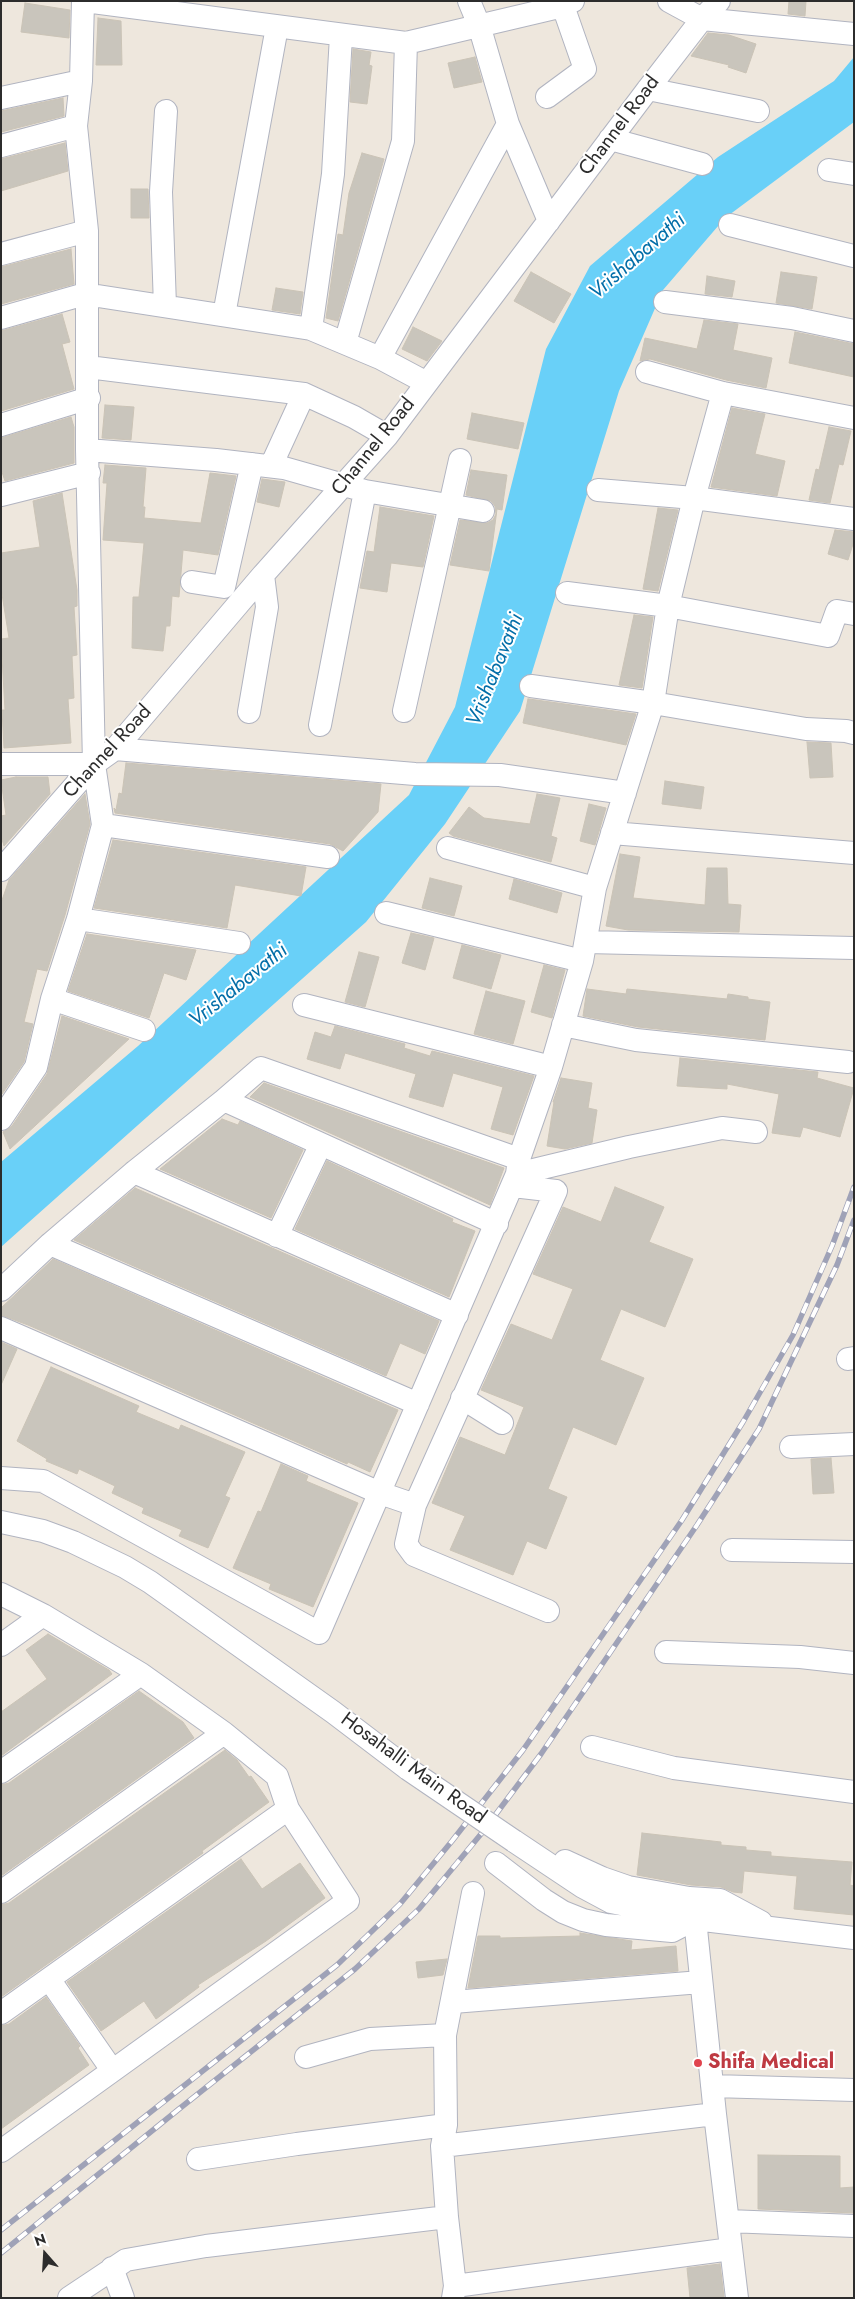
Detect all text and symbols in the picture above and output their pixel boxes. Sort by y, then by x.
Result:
street label: Channel Road [575,71,665,181]
water label: Vrishabavathi [585,208,691,306]
street label: Channel Road [327,393,421,501]
water label: Vrishabavathi [462,610,530,730]
street label: Channel Road [59,700,157,804]
water label: Vrishabavathi [185,939,293,1033]
street label: Hosahalli Main Road [336,1708,490,1830]
place label: Shifa Medical [708,2051,834,2075]
marker: Shifa Medical [692,2057,704,2069]
north arrow [20,2229,70,2279]
text: N [32,2229,49,2251]

